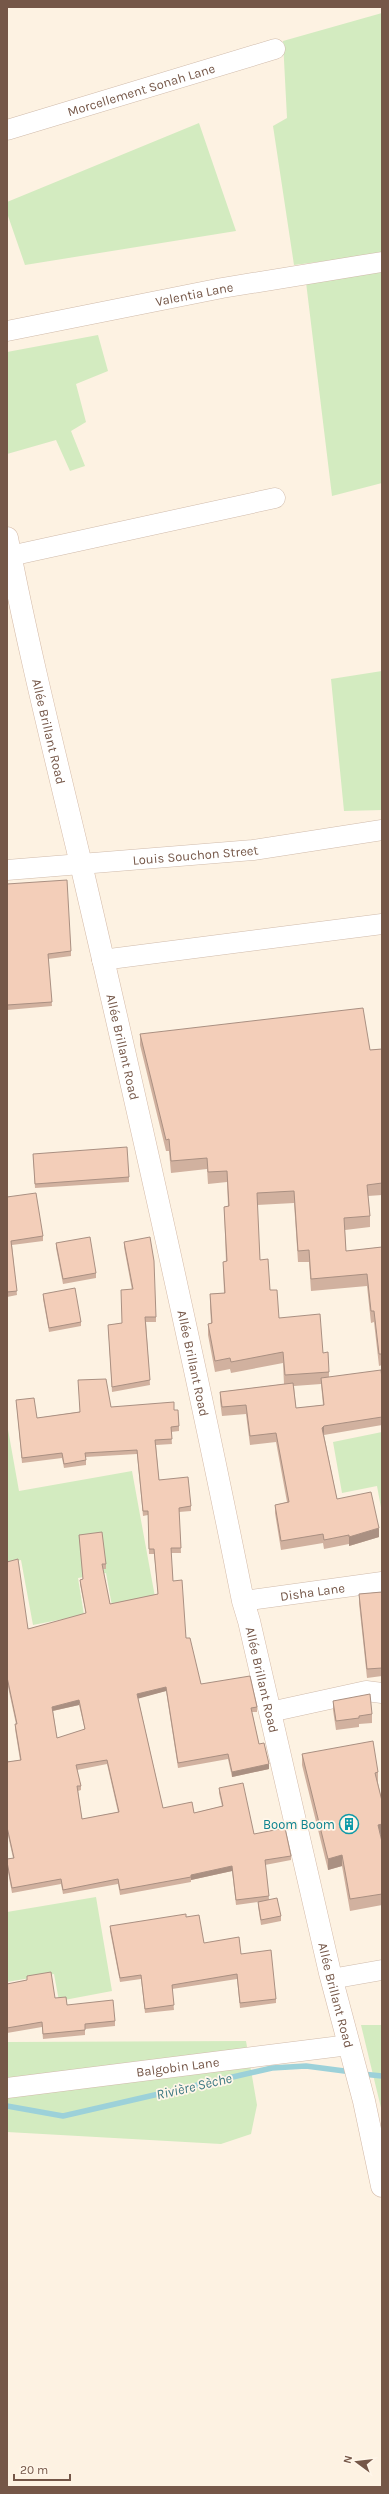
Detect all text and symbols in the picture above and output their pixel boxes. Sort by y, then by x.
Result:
street label: Morcellement Sonah Lane [65,60,217,119]
street label: Valentia Lane [154,279,235,309]
street label: Allée Brillant Road [29,677,69,786]
street label: Louis Souchon Street [132,842,259,868]
street label: Allée Brillant Road [103,993,142,1101]
street label: Allée Brillant Road [174,1309,212,1418]
street label: Disha Lane [279,1580,346,1604]
street label: Allée Brillant Road [243,1625,281,1734]
building icon: Boom Boom [338,1813,360,1835]
place label: Boom Boom [263,1817,335,1832]
street label: Allée Brillant Road [315,1941,357,2050]
street label: Balgobin Lane [135,2054,220,2080]
water label: Rivière Sèche [155,2069,234,2103]
north arrow [337,2442,377,2482]
text: N [341,2454,355,2465]
scale bar [14,2456,70,2482]
text: 20 m [20,2463,48,2477]

